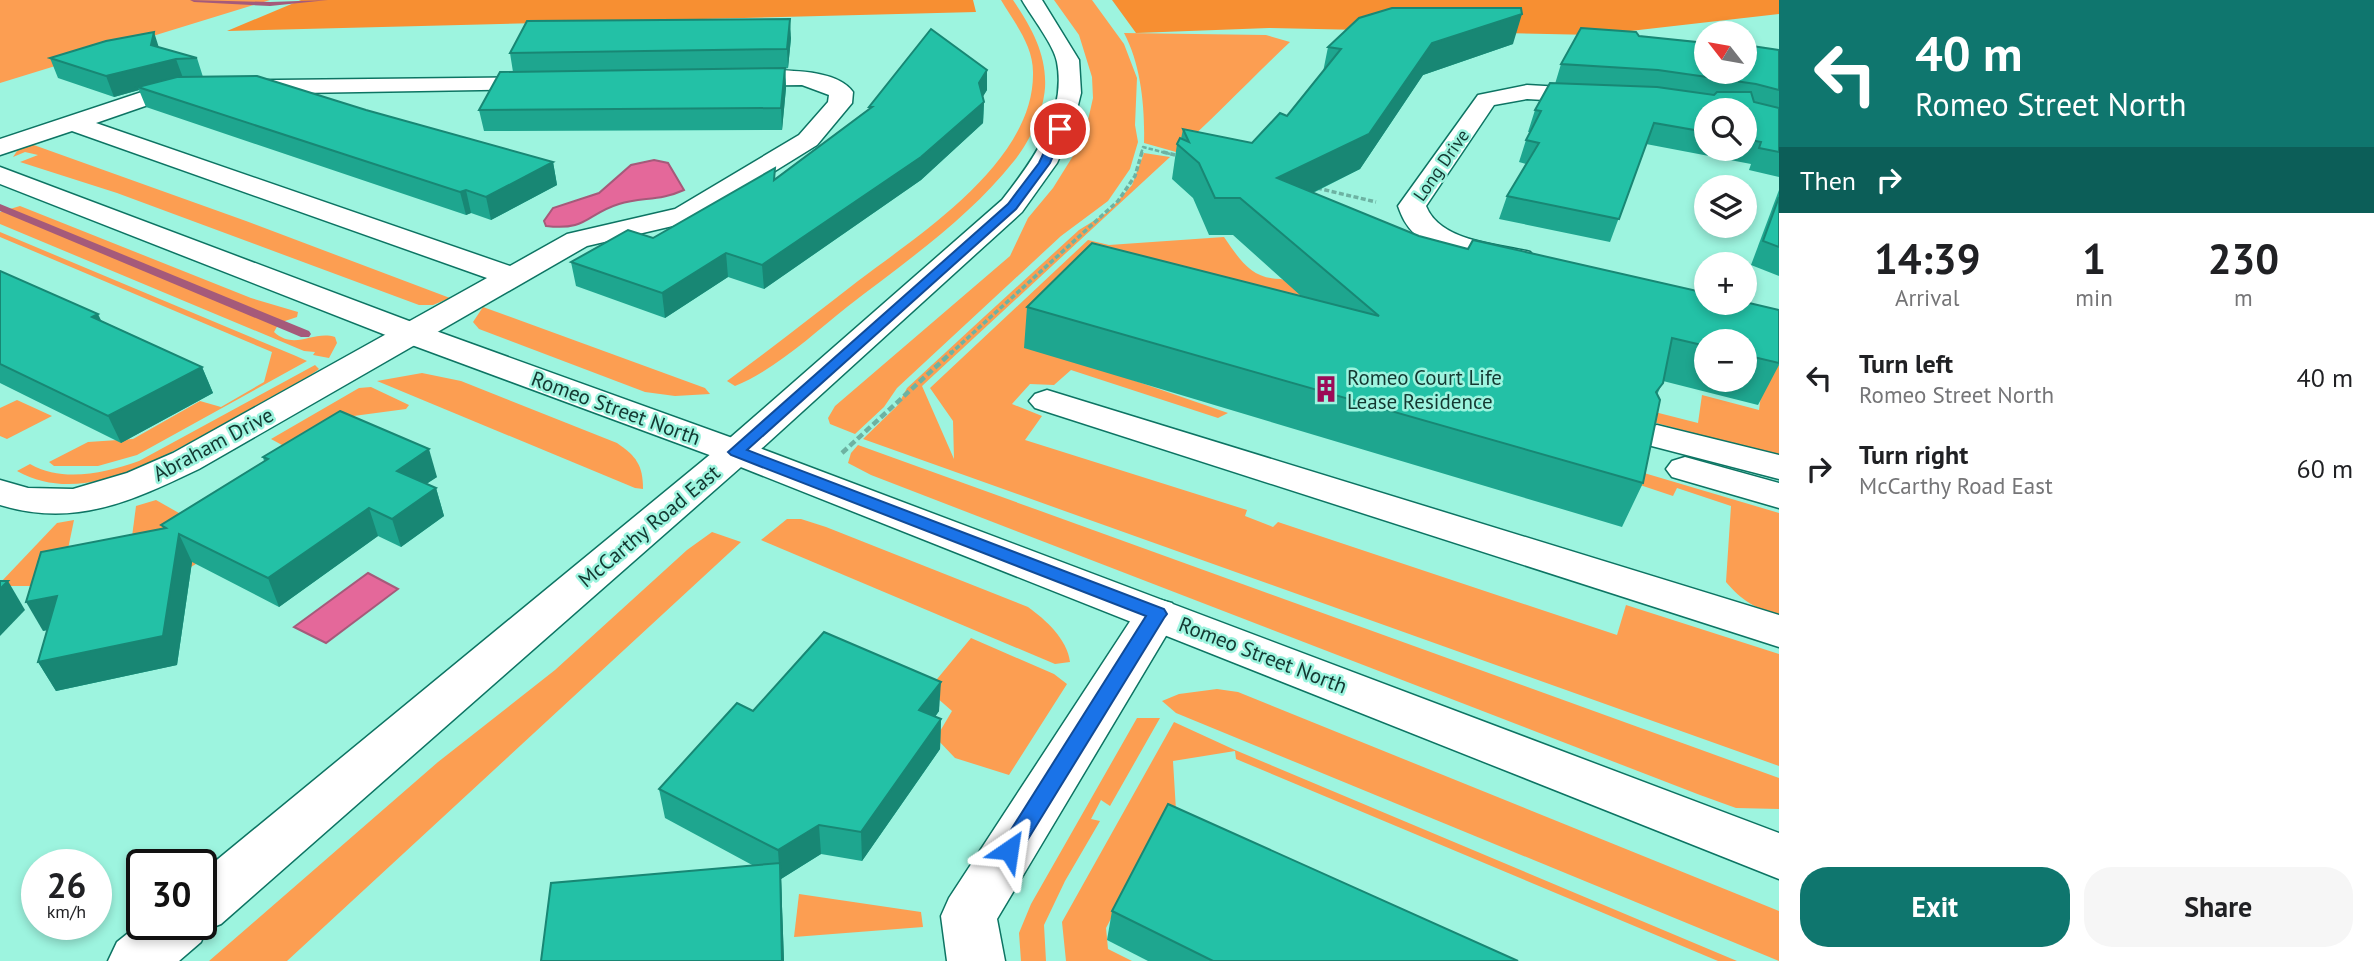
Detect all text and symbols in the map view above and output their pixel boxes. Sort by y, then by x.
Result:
north arrow [1694,21,1757,84]
map controls [1694,21,1757,392]
text: 40 m [1915,21,2022,85]
icon: left [1800,28,1891,119]
text: Romeo Street North [1915,83,2186,125]
button: search [1694,98,1757,161]
pin [1030,99,1090,159]
icon: arrive [1041,110,1079,148]
street label: Long Drive [1408,125,1474,205]
icon: right [1870,161,1908,199]
text: Then [1800,164,1856,197]
button: layers [1694,175,1757,238]
text: 14:39 [1874,231,1980,286]
text: 1 [2082,231,2106,286]
text: 230 [2208,231,2279,286]
button: + [1694,252,1757,315]
text: Arrival [1895,283,1959,312]
text: min [2075,283,2113,312]
text: m [2234,283,2253,312]
button: − [1694,329,1757,392]
text: Turn left [1859,347,1953,380]
icon: left [1800,359,1838,397]
text: 40 m [2297,361,2353,394]
place label: Romeo Court Life Lease Residence [1347,364,1502,415]
street label: Romeo Street North [528,365,704,451]
building icon: Romeo Court Life Lease Residence [1311,374,1341,404]
text: Romeo Street North [1859,380,2054,409]
street label: Abraham Drive [148,401,278,487]
text: Turn right [1859,438,1968,471]
icon: right [1800,450,1838,488]
text: 60 m [2297,452,2353,485]
street label: McCarthy Road East [573,459,725,593]
text: McCarthy Road East [1859,471,2053,500]
street label: Romeo Street North [1175,610,1351,700]
position arrow [972,813,1046,887]
speed limit sign: 30 [126,849,217,940]
text: 26 [47,862,86,908]
button: Exit [1800,867,2070,947]
button: Share [2084,867,2353,947]
text: km/h [47,900,86,923]

